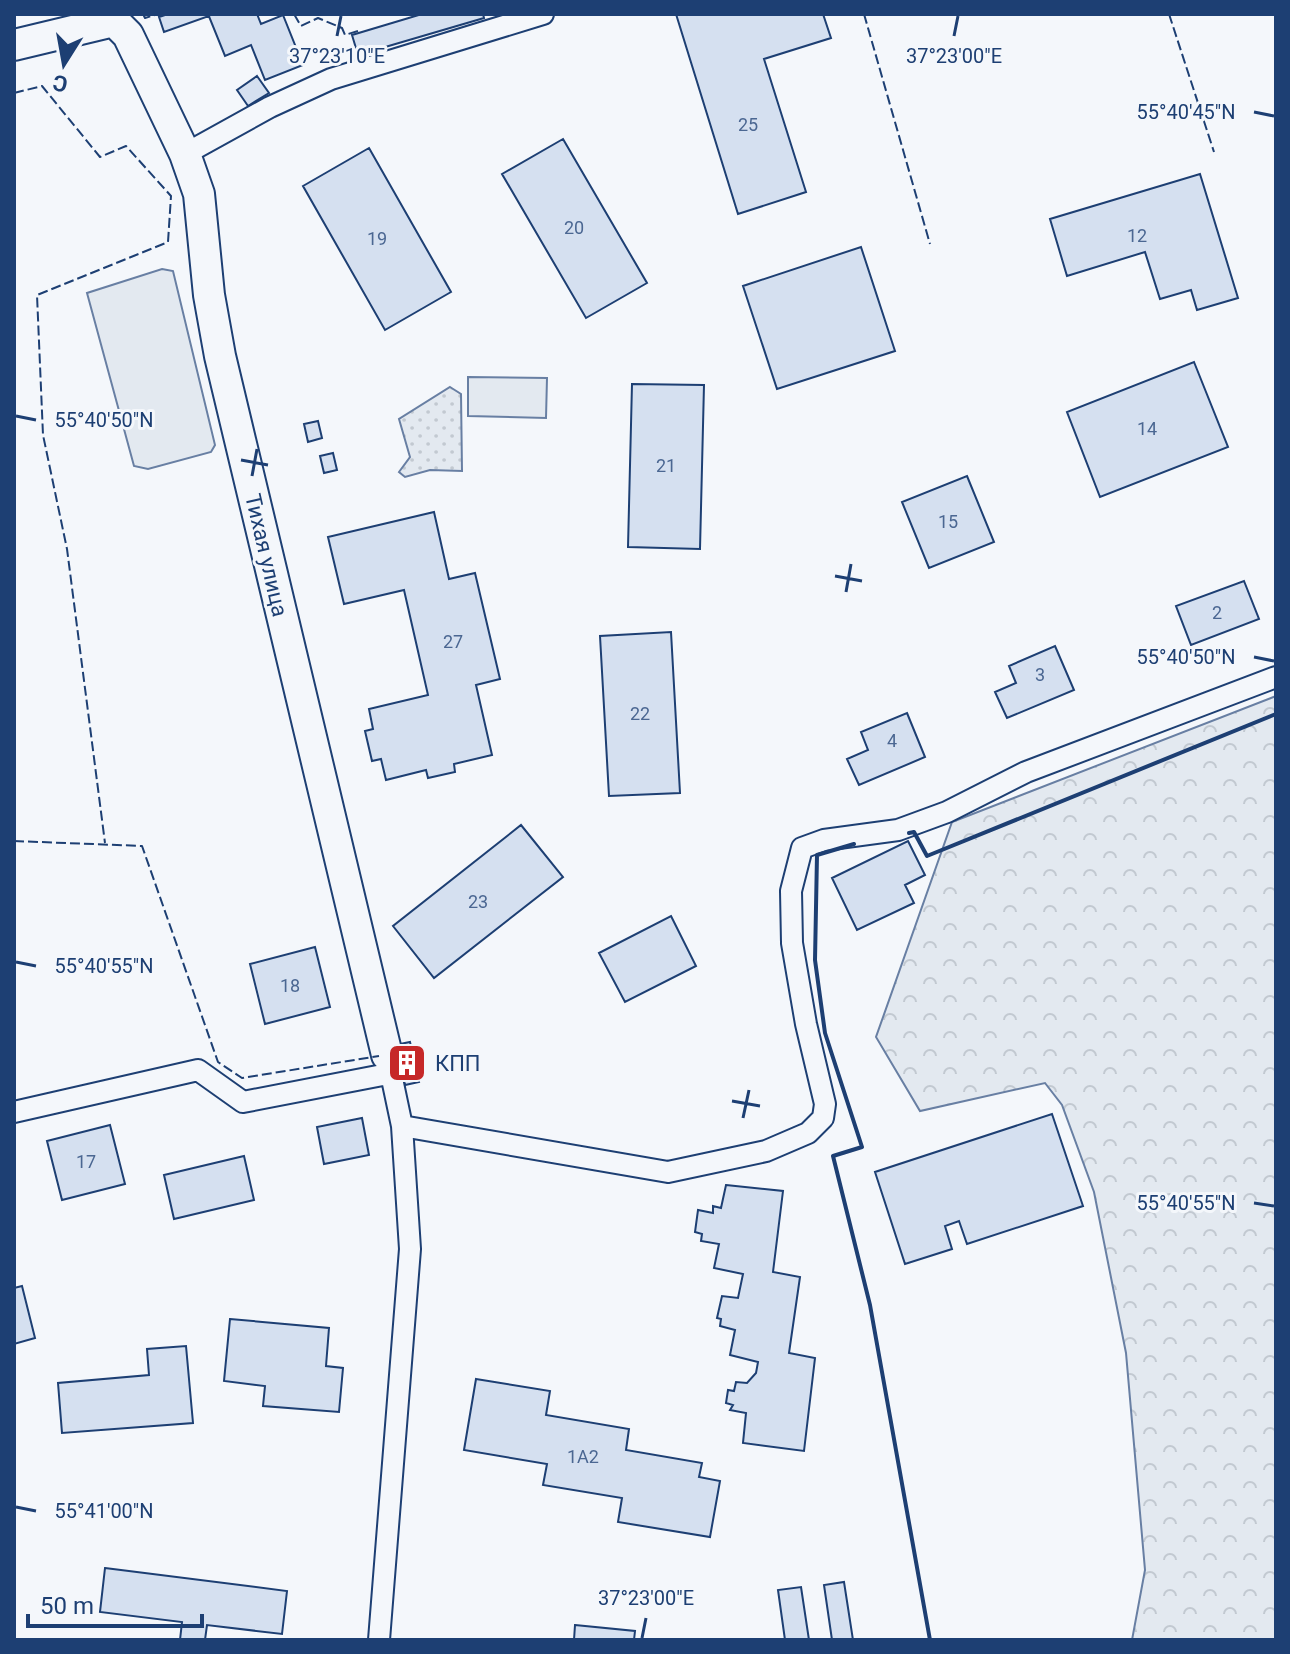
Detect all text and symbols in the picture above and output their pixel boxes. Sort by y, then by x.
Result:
north arrow [24,24,104,104]
text: 37°23'10"E [289,44,385,68]
text: 37°23'00"E [906,44,1002,68]
text: С [51,69,70,97]
text: 55°40'45"N [1136,100,1236,124]
house number: 25 [738,114,758,135]
house number: 20 [564,217,584,238]
house number: 12 [1127,225,1147,246]
house number: 19 [367,228,387,249]
text: 55°40'50"N [54,408,154,432]
house number: 14 [1137,418,1157,439]
house number: 21 [656,455,676,476]
street label: Тихая улица [240,491,293,619]
house number: 15 [938,511,958,532]
house number: 2 [1212,602,1222,623]
house number: 27 [443,631,463,652]
text: 55°40'50"N [1136,645,1236,669]
house number: 3 [1035,664,1045,685]
house number: 22 [630,703,650,724]
house number: 4 [887,730,897,751]
house number: 23 [468,891,488,912]
text: 55°40'55"N [54,954,154,978]
house number: 18 [280,975,300,996]
building icon: КПП [386,1042,428,1084]
place label: КПП [435,1051,481,1076]
house number: 17 [76,1151,96,1172]
text: 55°40'55"N [1136,1191,1236,1215]
house number: 1А2 [567,1446,599,1467]
text: 55°41'00"N [54,1499,154,1523]
scale bar [28,1578,202,1628]
text: 37°23'00"E [598,1586,694,1610]
text: 50 m [40,1592,94,1620]

